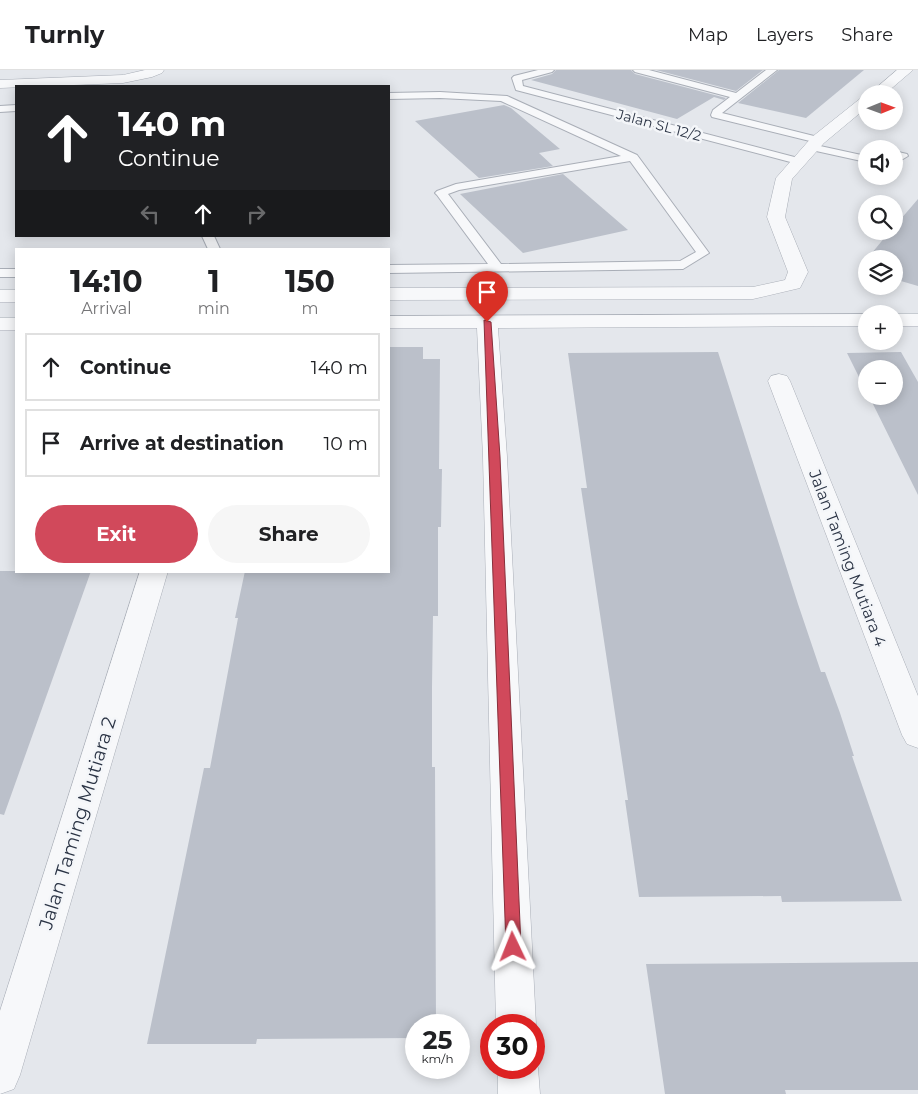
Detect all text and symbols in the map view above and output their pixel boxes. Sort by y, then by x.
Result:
text: Turnly [25,20,104,49]
text: Map [688,24,728,46]
text: Layers [756,24,813,46]
text: Share [841,24,893,46]
north arrow [858,85,902,130]
map controls [858,85,903,405]
text: 140 m [118,102,226,145]
icon: ahead [35,105,100,170]
street label: Jalan SL 12/2 [614,105,703,145]
button: sound [858,140,903,185]
text: Continue [118,145,220,172]
button: search [858,195,903,240]
icon: left [136,200,164,228]
icon: ahead [189,200,217,228]
icon: right [242,200,270,228]
button: layers [858,250,903,295]
text: 14:10 [70,263,143,300]
text: 1 [208,263,220,300]
text: 150 [285,263,335,300]
pin [466,271,508,322]
icon: arrive [473,278,501,306]
text: Arrival [81,299,132,318]
text: min [198,299,230,318]
text: m [301,299,318,318]
button: + [858,305,903,350]
icon: ahead [37,353,65,381]
text: Continue [80,356,171,379]
text: 140 m [311,356,368,379]
button: − [858,360,903,405]
icon: arrive [37,429,65,457]
text: Arrive at destination [80,432,284,455]
text: 10 m [323,432,368,455]
street label: Jalan Taming Mutiara 4 [805,466,890,650]
button: Exit [35,505,198,563]
button: Share [208,505,370,563]
street label: Jalan Taming Mutiara 2 [34,714,121,933]
position arrow [486,920,538,972]
speed limit sign: 30 [480,1014,545,1079]
text: 25 [423,1025,452,1055]
text: km/h [421,1051,454,1066]

